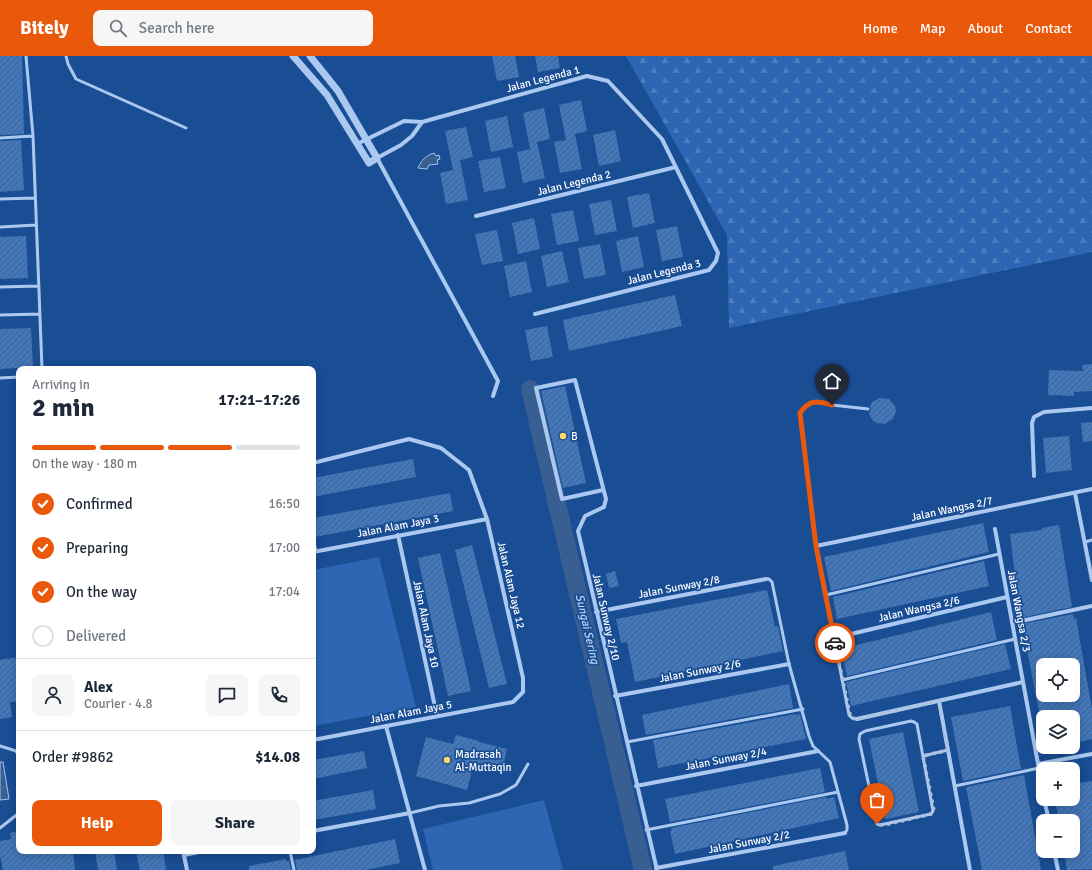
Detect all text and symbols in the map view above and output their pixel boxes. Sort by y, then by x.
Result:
search box [93,10,373,46]
text: Bitely [20,16,69,40]
icon: search [107,17,129,39]
text: Search here [139,19,214,37]
text: Home [863,20,898,37]
text: Map [920,20,945,37]
text: About [967,20,1003,37]
text: Contact [1025,20,1072,37]
street label: Jalan Legenda 1 [505,63,581,95]
street label: Jalan Legenda 2 [536,168,612,198]
street label: Jalan Legenda 3 [626,257,702,287]
pin [815,364,849,405]
icon: home [821,370,843,392]
text: Arriving in [32,377,90,393]
text: 17:21–17:26 [219,391,300,409]
text: 2 min [32,392,95,424]
place label: B [571,430,578,443]
marker: B [558,431,568,441]
text: On the way · 180 m [32,456,137,472]
icon: check [32,493,54,515]
street label: Jalan Wangsa 2/7 [910,494,994,524]
text: Confirmed [66,495,133,513]
text: 16:50 [268,496,300,512]
street label: Jalan Alam Jaya 3 [356,512,440,540]
icon: check [32,537,54,559]
text: Preparing [66,539,129,557]
text: 17:00 [268,540,300,556]
street label: Jalan Alam Jaya 12 [495,540,527,630]
street label: Jalan Wangsa 2/3 [1005,569,1033,653]
street label: Jalan Sunway 2/10 [590,572,622,662]
street label: Jalan Sunway 2/8 [637,573,721,601]
street label: Jalan Alam Jaya 10 [410,579,442,669]
icon: check [32,581,54,603]
text: On the way [66,583,137,601]
text: 17:04 [268,584,300,600]
water label: Sungai Sering [572,592,603,667]
street label: Jalan Wangsa 2/6 [877,593,961,625]
courier [815,623,855,663]
text: Delivered [66,627,126,645]
icon: car [824,632,846,654]
street label: Jalan Sunway 2/6 [658,657,742,685]
map controls [1036,658,1080,858]
button: locate [1036,658,1080,702]
button: person [32,674,74,716]
button: chat [206,674,248,716]
button: phone [258,674,300,716]
text: Alex [84,678,113,696]
text: Courier · 4.8 [84,696,153,712]
street label: Jalan Alam Jaya 5 [369,698,453,726]
button: layers [1036,710,1080,754]
street label: Jalan Sunway 2/4 [684,745,768,773]
text: Order #9862 [32,748,114,766]
text: $14.08 [255,748,300,766]
place label: Madrasah Al-Muttaqin [455,748,512,774]
marker: Madrasah Al-Muttaqin [442,755,452,765]
button: + [1036,762,1080,806]
pin [860,783,894,824]
icon: bag [866,789,888,811]
button: Help [32,800,162,846]
button: Share [170,800,300,846]
button: − [1036,814,1080,858]
street label: Jalan Sunway 2/2 [707,828,791,856]

